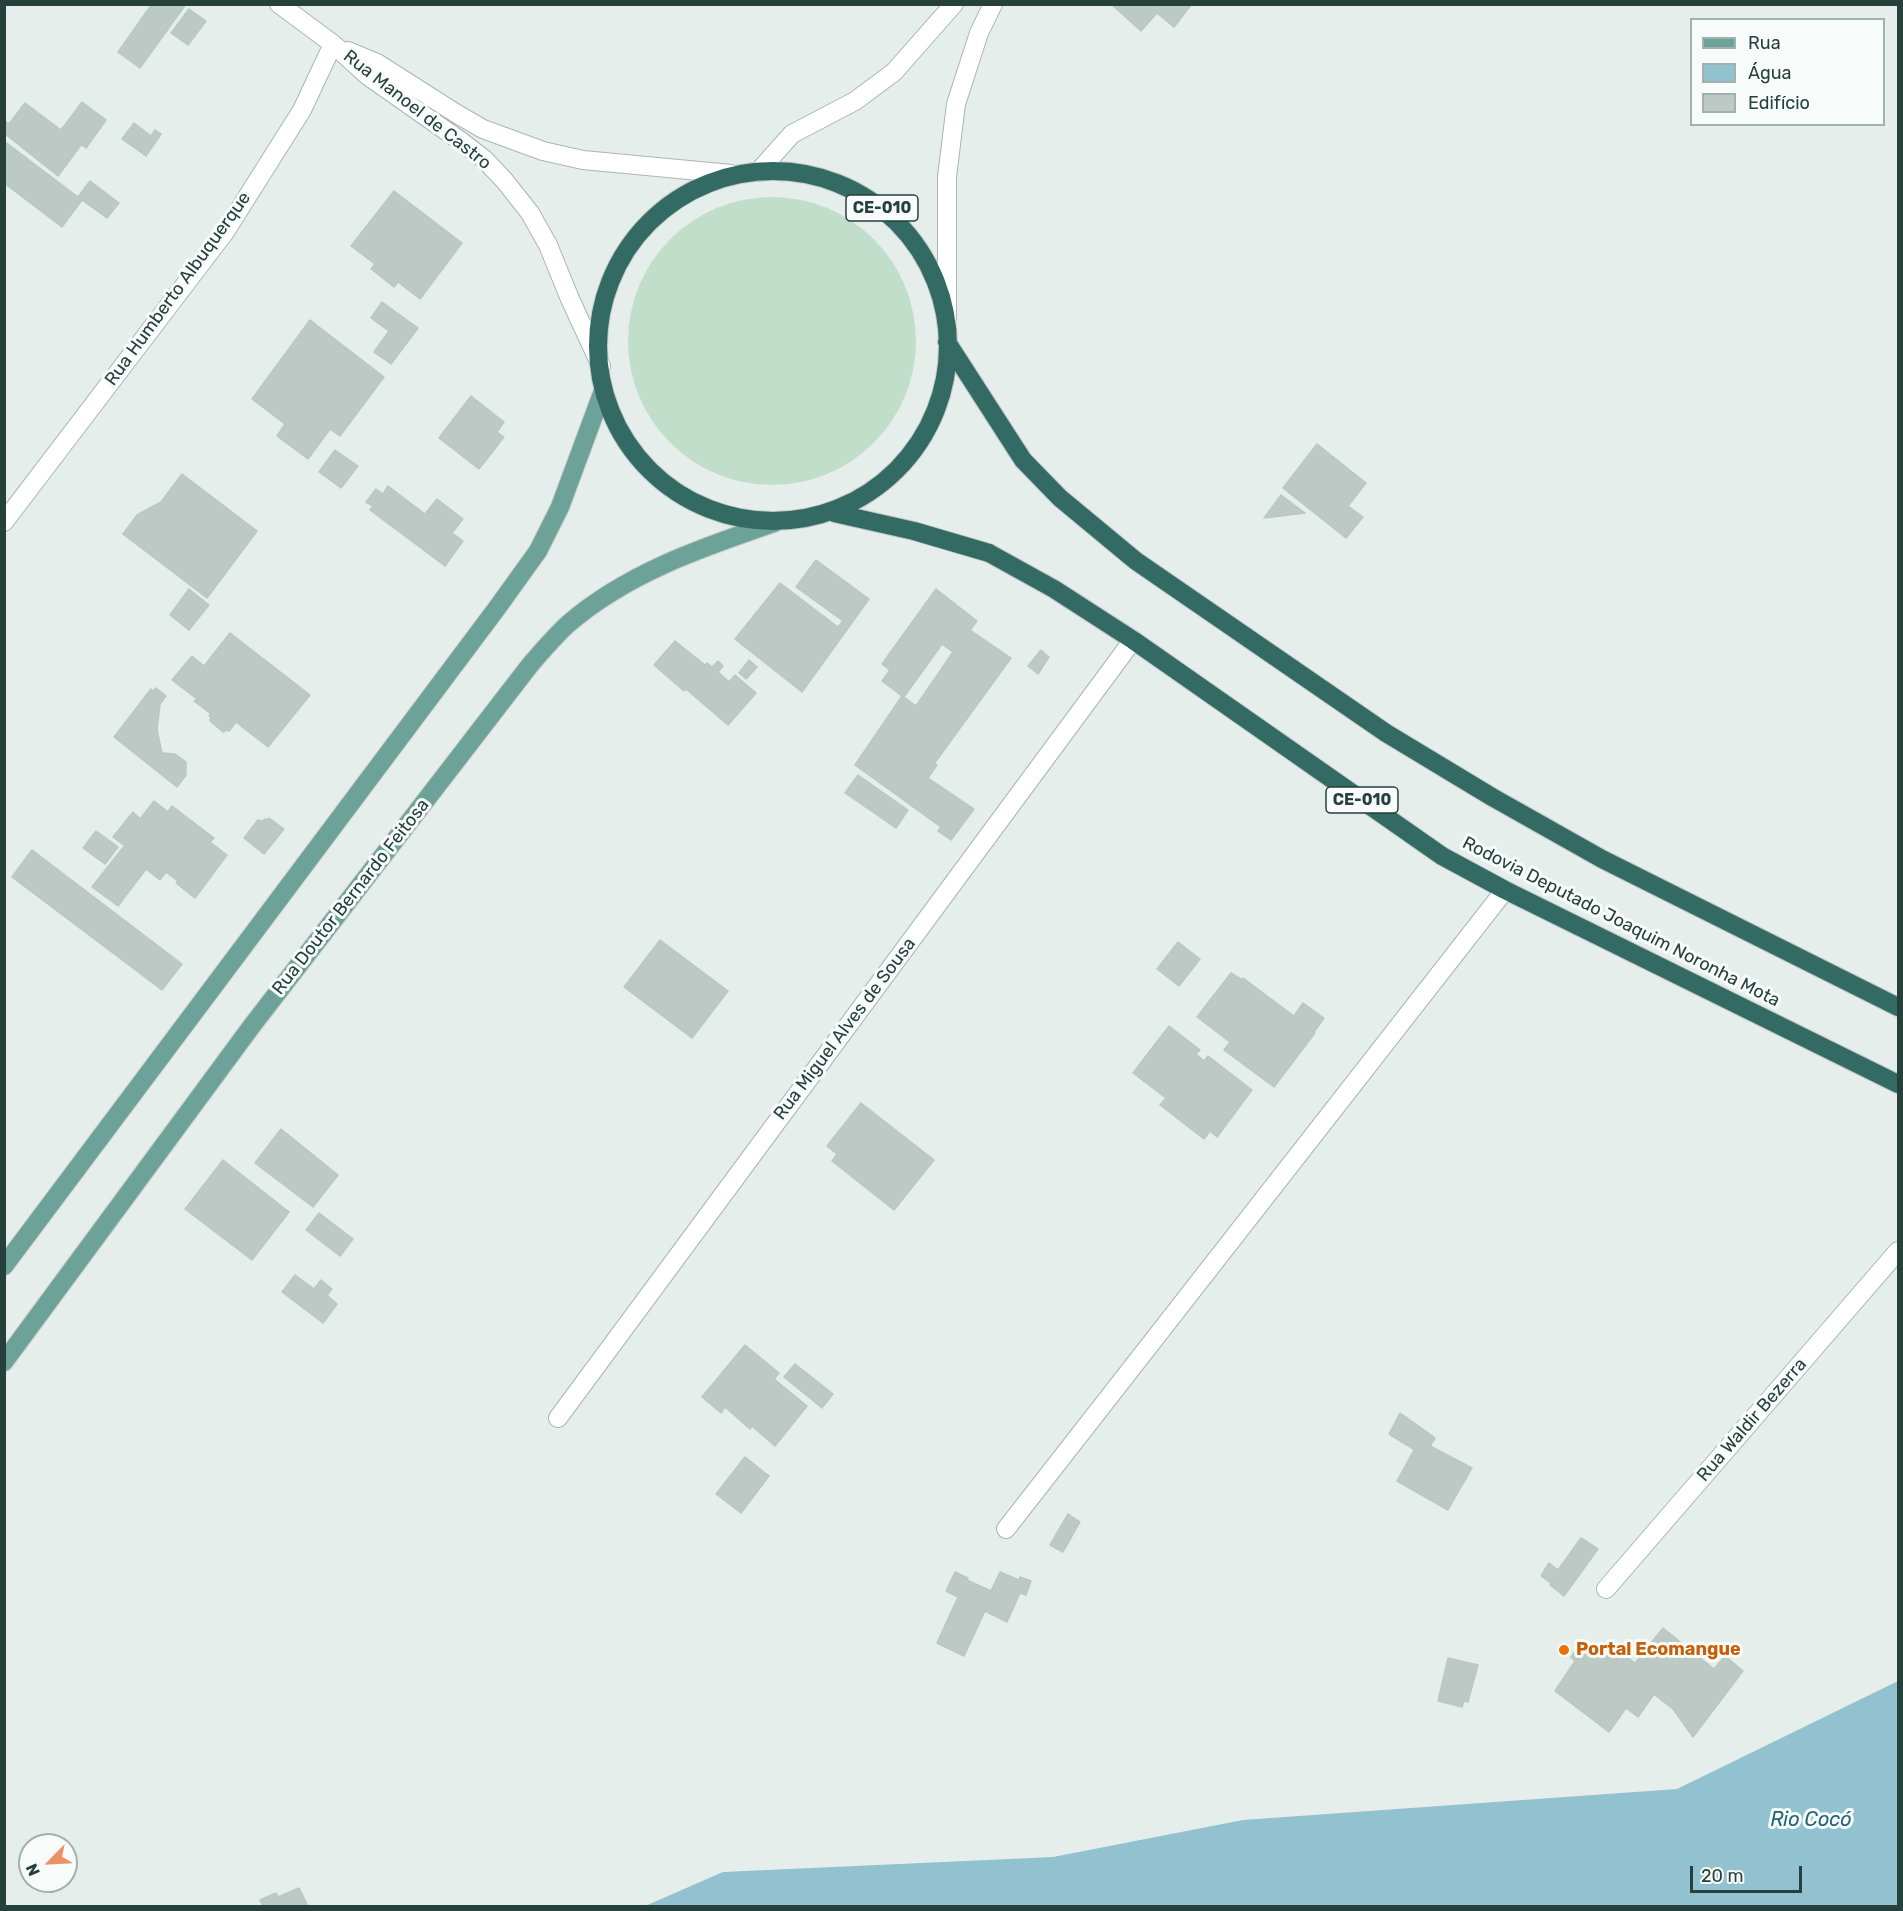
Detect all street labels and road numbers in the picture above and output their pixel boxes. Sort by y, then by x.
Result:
street label: Rua Manoel de Castro [339,46,495,174]
street label: Rua Humberto Albuquerque [100,188,256,390]
road number: CE-010 [846,195,918,221]
road number: CE-010 [1326,787,1398,813]
street label: Rua Doutor Bernardo Feitosa [268,795,434,999]
street label: Rodovia Deputado Joaquim Noronha Mota [1459,832,1783,1012]
street label: Rua Miguel Alves de Sousa [769,934,921,1124]
street label: Rua Waldir Bezerra [1693,1354,1811,1486]

